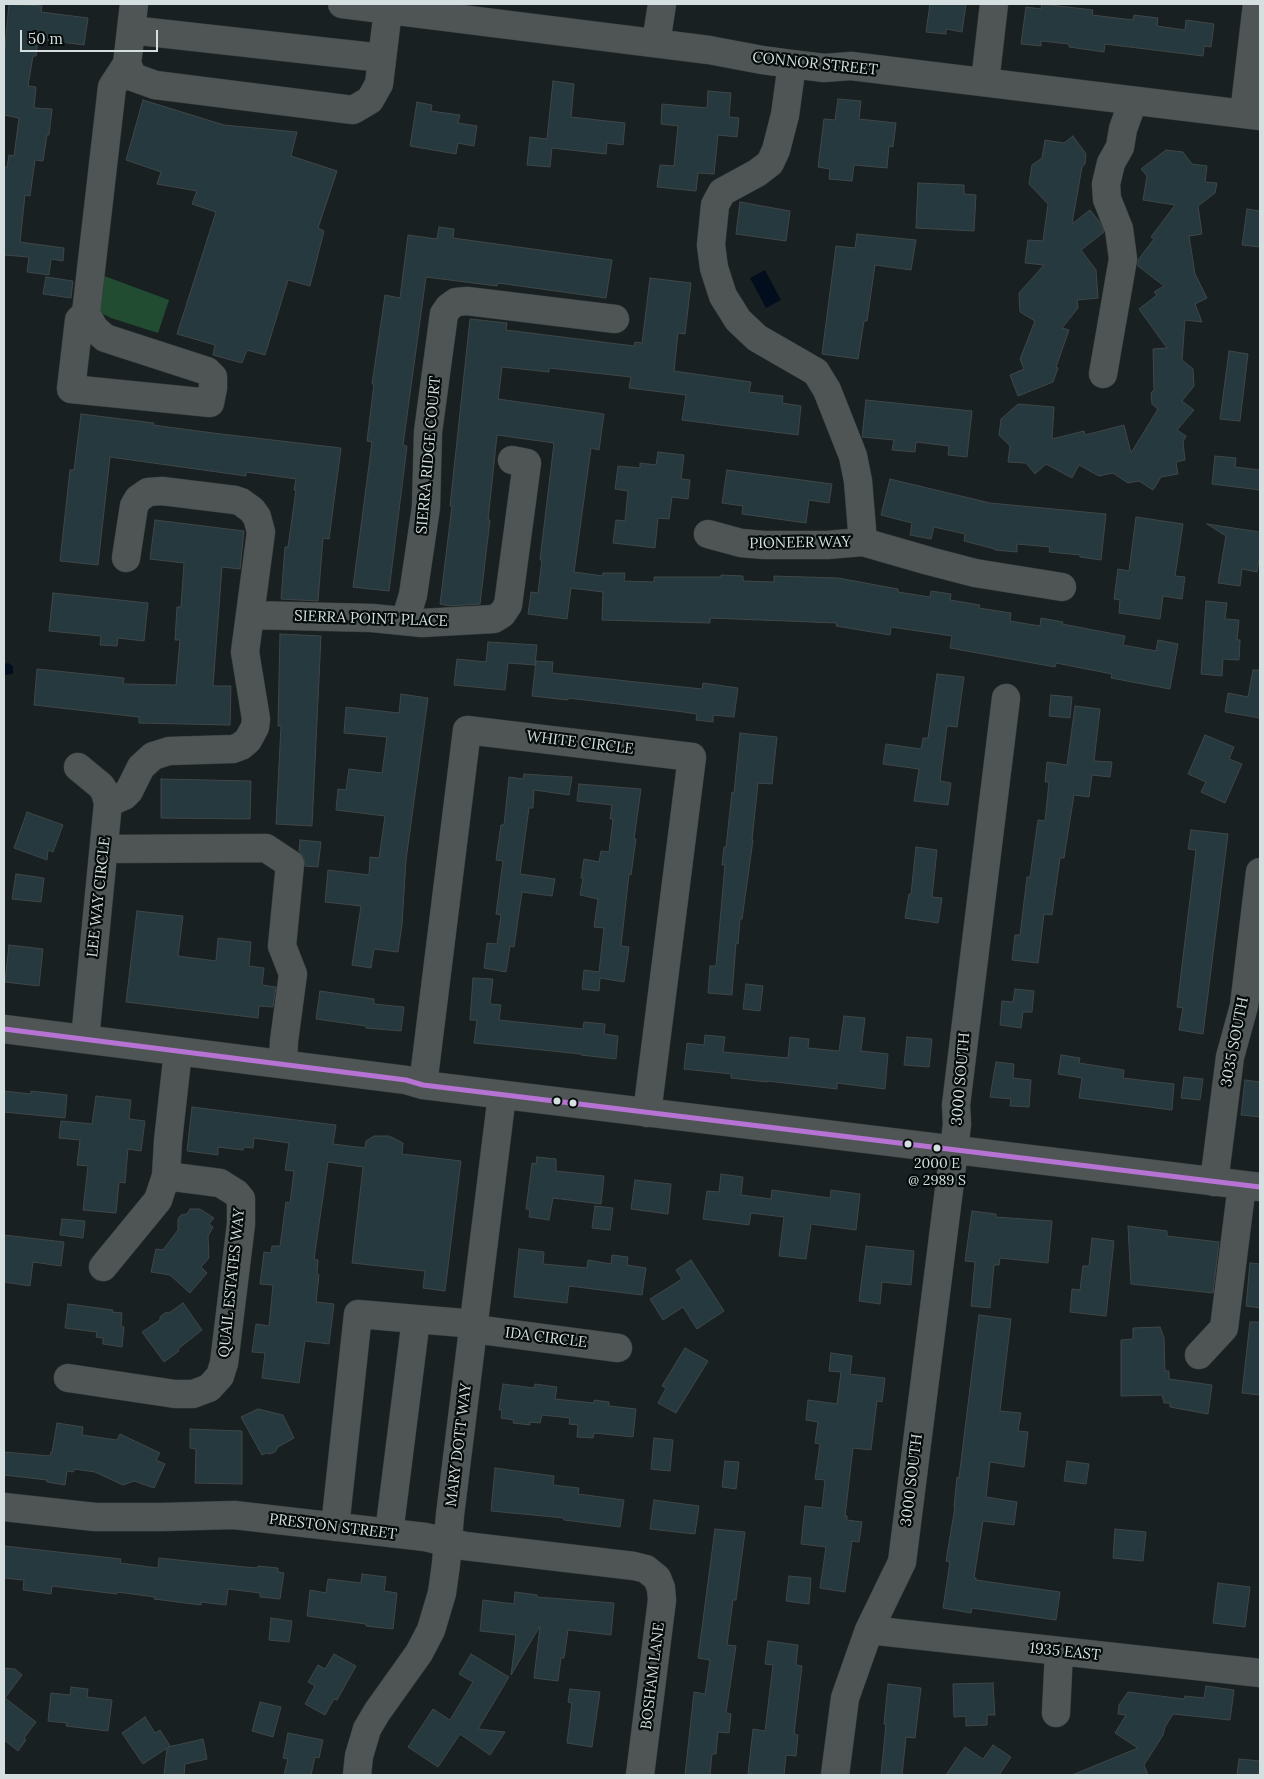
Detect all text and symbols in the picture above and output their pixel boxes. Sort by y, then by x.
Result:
scale bar [22,20,160,52]
text: 50 m [28,29,63,48]
street label: CONNOR STREET [751,48,879,80]
street label: SIERRA RIDGE COURT [413,375,445,535]
street label: PIONEER WAY [749,533,851,553]
street label: SIERRA POINT PLACE [294,607,448,631]
street label: WHITE CIRCLE [525,727,635,759]
street label: LEE WAY CIRCLE [84,836,114,958]
street label: 3035 SOUTH [1217,996,1253,1088]
street label: 3000 SOUTH [948,1032,974,1126]
unlabelled marker [552,1096,562,1106]
unlabelled marker [568,1098,578,1108]
unlabelled marker [903,1139,913,1149]
marker: 2000 E @ 2989 S [932,1143,942,1153]
place label: 2000 E @ 2989 S [908,1156,966,1188]
street label: QUAIL ESTATES WAY [215,1207,249,1359]
street label: IDA CIRCLE [504,1324,588,1352]
street label: MARY DOTT WAY [442,1382,476,1508]
street label: 3000 SOUTH [897,1433,927,1527]
street label: PRESTON STREET [268,1510,398,1544]
street label: BOSHAM LANE [638,1621,668,1731]
street label: 1935 EAST [1029,1639,1101,1665]

